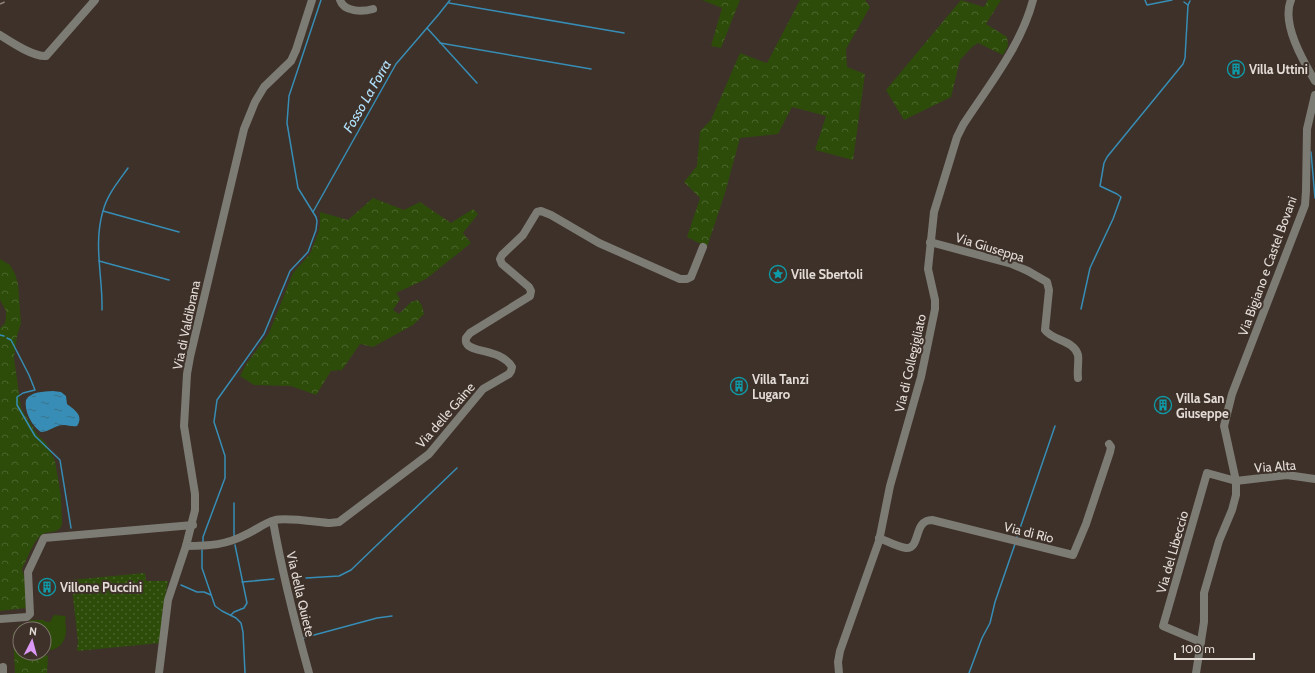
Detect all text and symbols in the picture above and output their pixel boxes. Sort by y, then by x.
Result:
water label: Fosso La Forra [339,56,395,136]
building icon: Villa Uttini [1226,59,1246,79]
place label: Villa Uttini [1249,61,1308,77]
street label: Via Bigiano e Castel Bovani [1234,194,1300,338]
street label: Via Giuseppa [954,229,1027,265]
place icon: Ville Sbertoli [768,264,788,284]
place label: Ville Sbertoli [791,266,863,282]
street label: Via di Valdibrana [169,278,203,371]
street label: Via di Collegigliato [891,312,929,414]
place label: Villa Tanzi Lugaro [752,371,809,402]
building icon: Villa Tanzi Lugaro [729,376,749,396]
street label: Via delle Gaine [412,379,478,451]
place label: Villa San Giuseppe [1176,390,1229,421]
building icon: Villa San Giuseppe [1153,395,1173,415]
street label: Via Alta [1254,457,1297,475]
street label: Via del Libeccio [1153,509,1191,595]
street label: Via di Rio [1002,518,1056,546]
street label: Via della Quiete [283,550,319,638]
building icon: Villone Puccini [37,577,57,597]
place label: Villone Puccini [60,579,142,595]
north arrow [12,621,52,661]
text: N [28,624,38,638]
scale bar [1175,635,1254,661]
text: 100 m [1181,641,1215,656]

